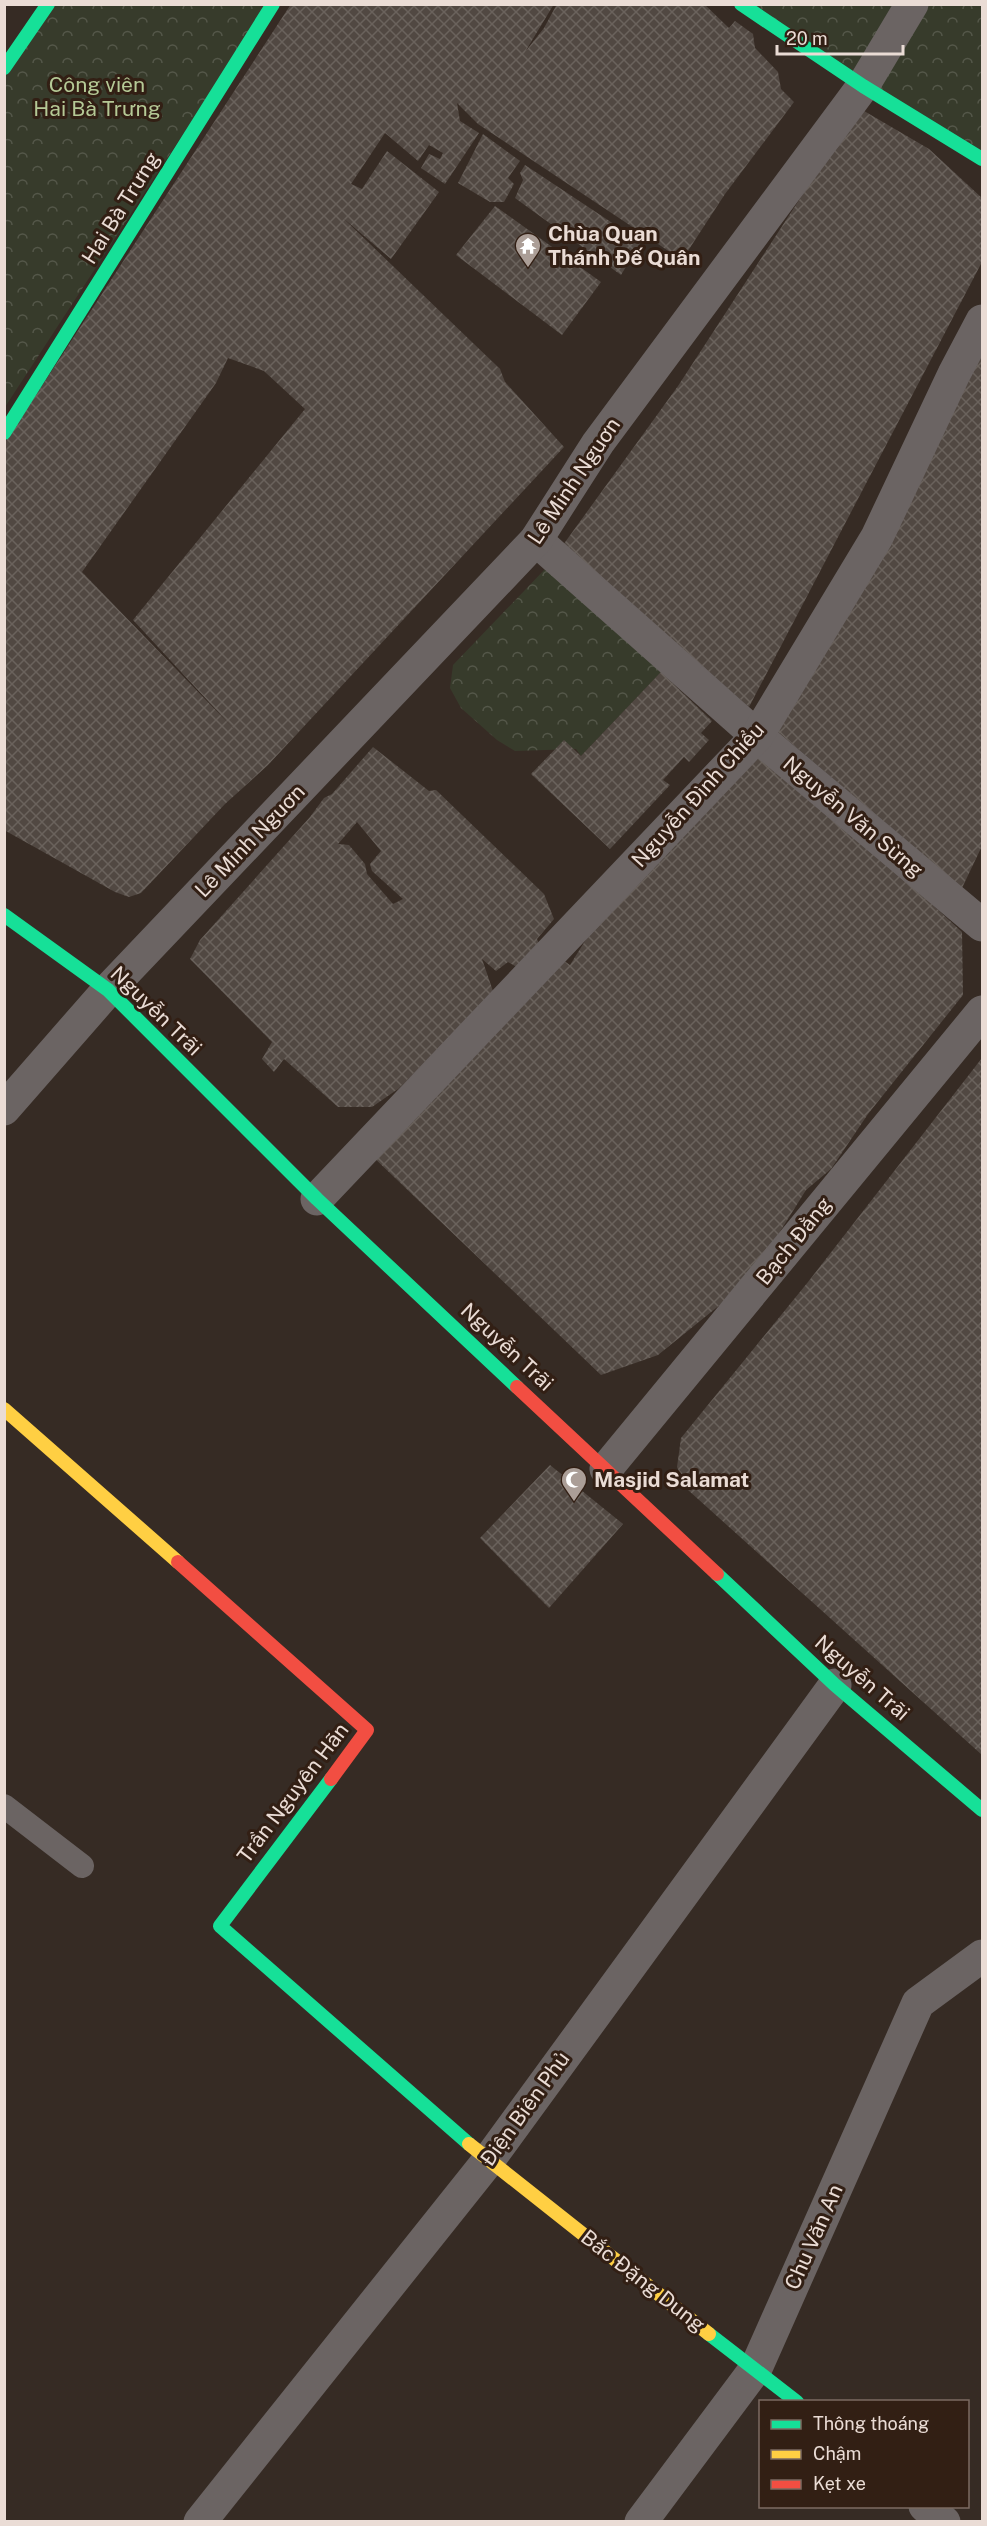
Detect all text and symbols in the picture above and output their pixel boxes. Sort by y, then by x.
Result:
scale bar [777,18,903,56]
text: 20 m [786,28,828,49]
park label: Công viên Hai Bà Trưng [33,72,161,121]
street label: Hai Bà Trưng [76,147,165,268]
place label: Chùa Quan Thánh Đế Quân [548,221,700,270]
temple icon: Chùa Quan Thánh Đế Quân [513,231,543,269]
street label: Lê Minh Nguơn [522,413,625,549]
street label: Nguyễn Đình Chiểu [626,717,769,872]
street label: Nguyễn Văn Sừng [778,751,928,882]
street label: Lê Minh Nguơn [190,779,310,902]
street label: Nguyễn Trãi [106,961,207,1060]
street label: Bạch Đằng [751,1192,837,1290]
street label: Nguyễn Trãi [456,1298,559,1396]
mosque icon: Masjid Salamat [559,1465,589,1503]
place label: Masjid Salamat [594,1467,749,1492]
street label: Nguyễn Trãi [810,1630,915,1726]
street label: Trần Nguyên Hãn [232,1718,353,1868]
street label: Điện Biên Phủ [475,2047,574,2171]
street label: Chu Văn An [779,2180,848,2293]
street label: Bắc Đặng Dung [576,2224,710,2337]
legend [759,2400,969,2508]
text: Thông thoáng [813,2413,929,2434]
text: Chậm [813,2443,861,2464]
text: Kẹt xe [813,2473,866,2494]

